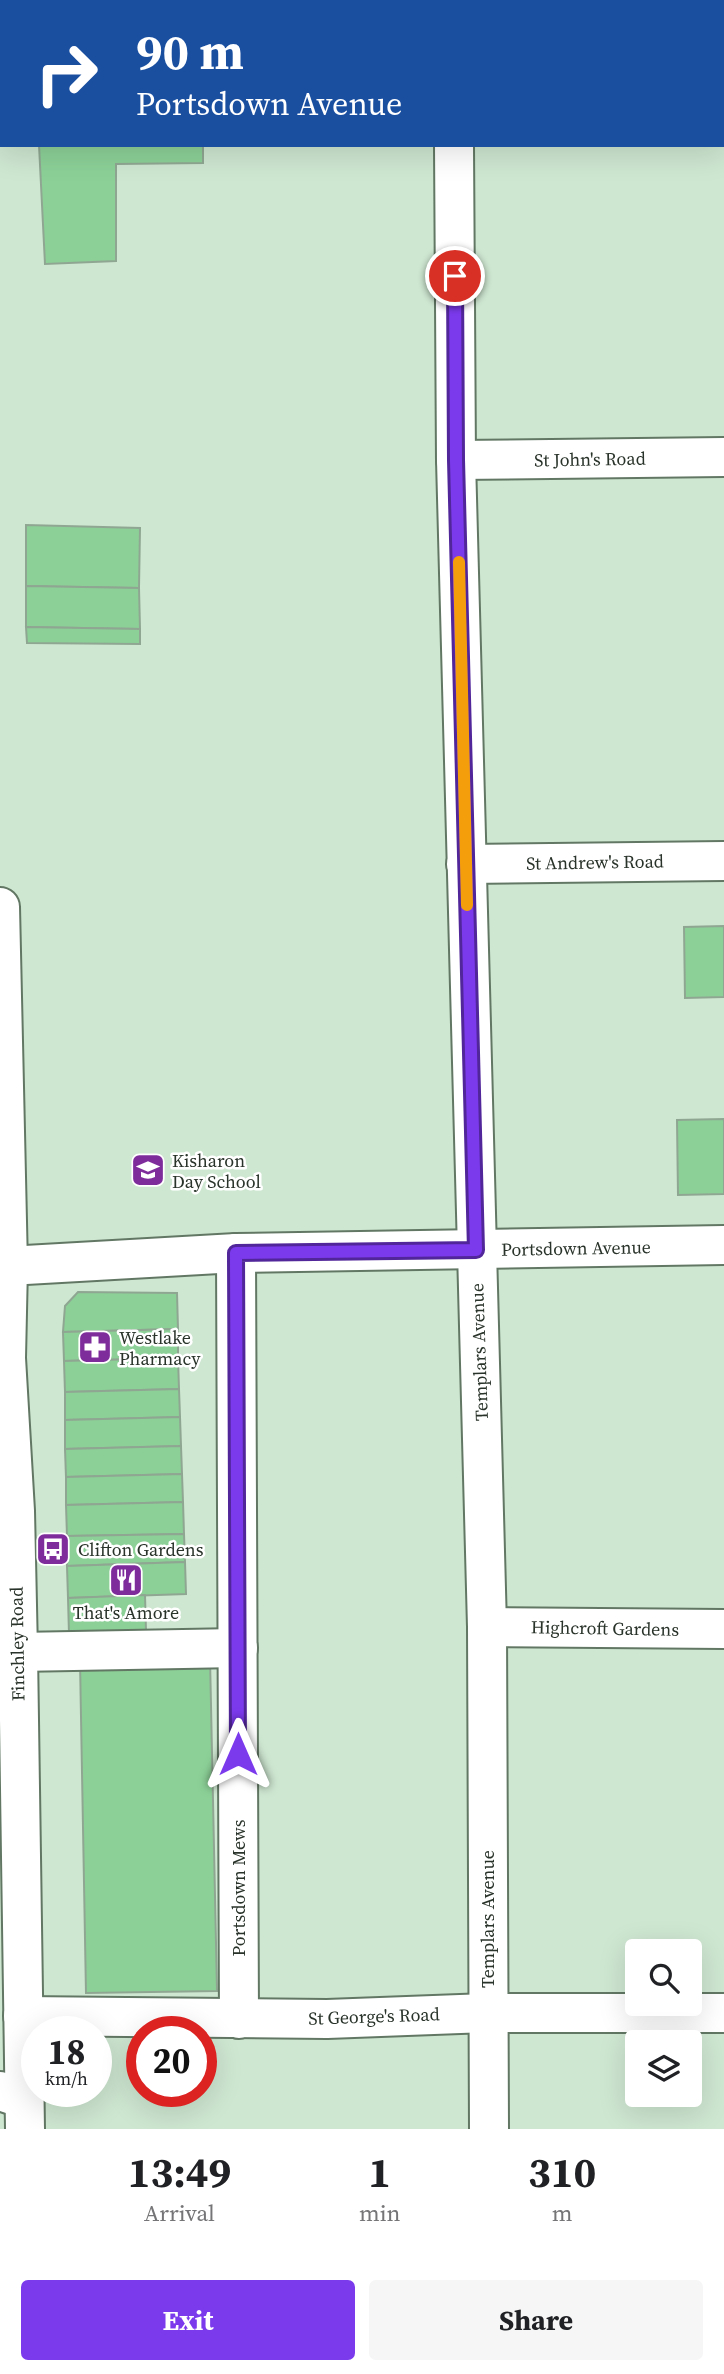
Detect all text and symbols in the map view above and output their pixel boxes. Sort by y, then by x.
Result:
text: 90 m [136,18,244,85]
icon: right [21,28,112,119]
text: Portsdown Avenue [136,82,402,126]
pin [425,246,485,306]
icon: arrive [436,257,474,295]
street label: St John's Road [534,446,646,472]
street label: St Andrew's Road [526,848,664,876]
place label: Kisharon Day School [172,1148,261,1194]
school or university icon: Kisharon Day School [129,1151,167,1189]
street label: Portsdown Avenue [501,1234,651,1262]
street label: Templars Avenue [464,1283,494,1421]
place label: Westlake Pharmacy [119,1325,201,1371]
pharmacy icon: Westlake Pharmacy [76,1328,114,1366]
bus stop icon: Clifton Gardens [34,1530,72,1568]
place label: Clifton Gardens [78,1537,204,1562]
restaurant icon: That's Amore [107,1561,145,1599]
street label: Finchley Road [4,1587,30,1701]
place label: That's Amore [73,1600,179,1625]
street label: Highcroft Gardens [531,1614,680,1642]
position arrow [201,1717,275,1791]
street label: Portsdown Mews [226,1819,251,1956]
street label: Templars Avenue [475,1850,500,1988]
map controls [625,1939,702,2107]
button: search [625,1939,702,2016]
street label: St George's Road [308,2001,440,2031]
speed limit sign: 20 [126,2016,217,2107]
text: 18 [48,2028,85,2076]
button: layers [625,2030,702,2107]
text: km/h [45,2066,88,2091]
text: 13:49 [128,2143,231,2201]
text: 1 [368,2143,391,2201]
text: 310 [528,2143,596,2201]
text: Arrival [144,2197,215,2229]
text: min [359,2197,400,2229]
text: m [552,2197,573,2229]
button: Exit [21,2280,355,2360]
button: Share [369,2280,703,2360]

